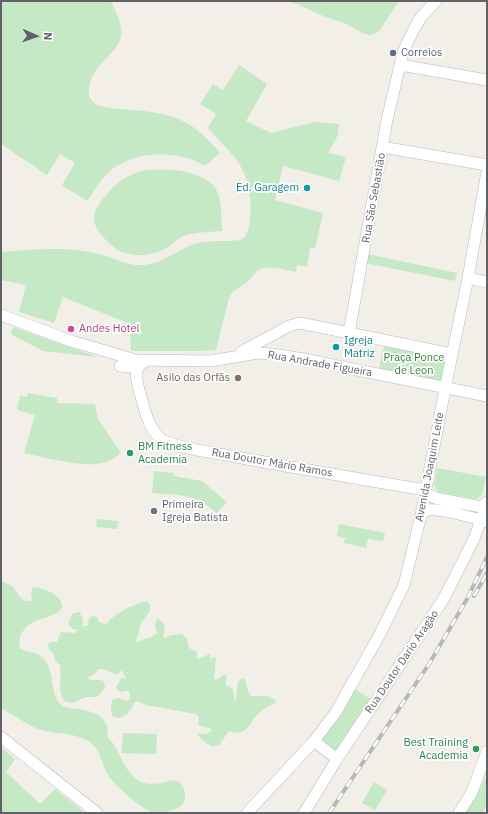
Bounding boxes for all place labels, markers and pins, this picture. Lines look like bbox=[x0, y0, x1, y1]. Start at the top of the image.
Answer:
place label: Correios bbox=[401, 46, 442, 60]
marker: Correios bbox=[388, 48, 398, 58]
place label: Ed. Garagem bbox=[236, 181, 299, 195]
marker: Ed. Garagem bbox=[302, 183, 312, 193]
place label: Andes Hotel bbox=[79, 322, 139, 336]
marker: Andes Hotel bbox=[66, 324, 76, 334]
place label: Igreja Matriz bbox=[344, 334, 375, 360]
marker: Igreja Matriz bbox=[331, 342, 341, 352]
place label: Asilo das Orfãs bbox=[156, 371, 230, 385]
marker: Asilo das Orfãs bbox=[233, 373, 243, 383]
place label: BM Fitness Academia bbox=[138, 440, 192, 466]
marker: BM Fitness Academia bbox=[125, 448, 135, 458]
place label: Primeira Igreja Batista bbox=[162, 498, 228, 524]
marker: Primeira Igreja Batista bbox=[149, 506, 159, 516]
place label: Best Training Academia bbox=[404, 736, 468, 762]
marker: Best Training Academia bbox=[471, 744, 481, 754]

